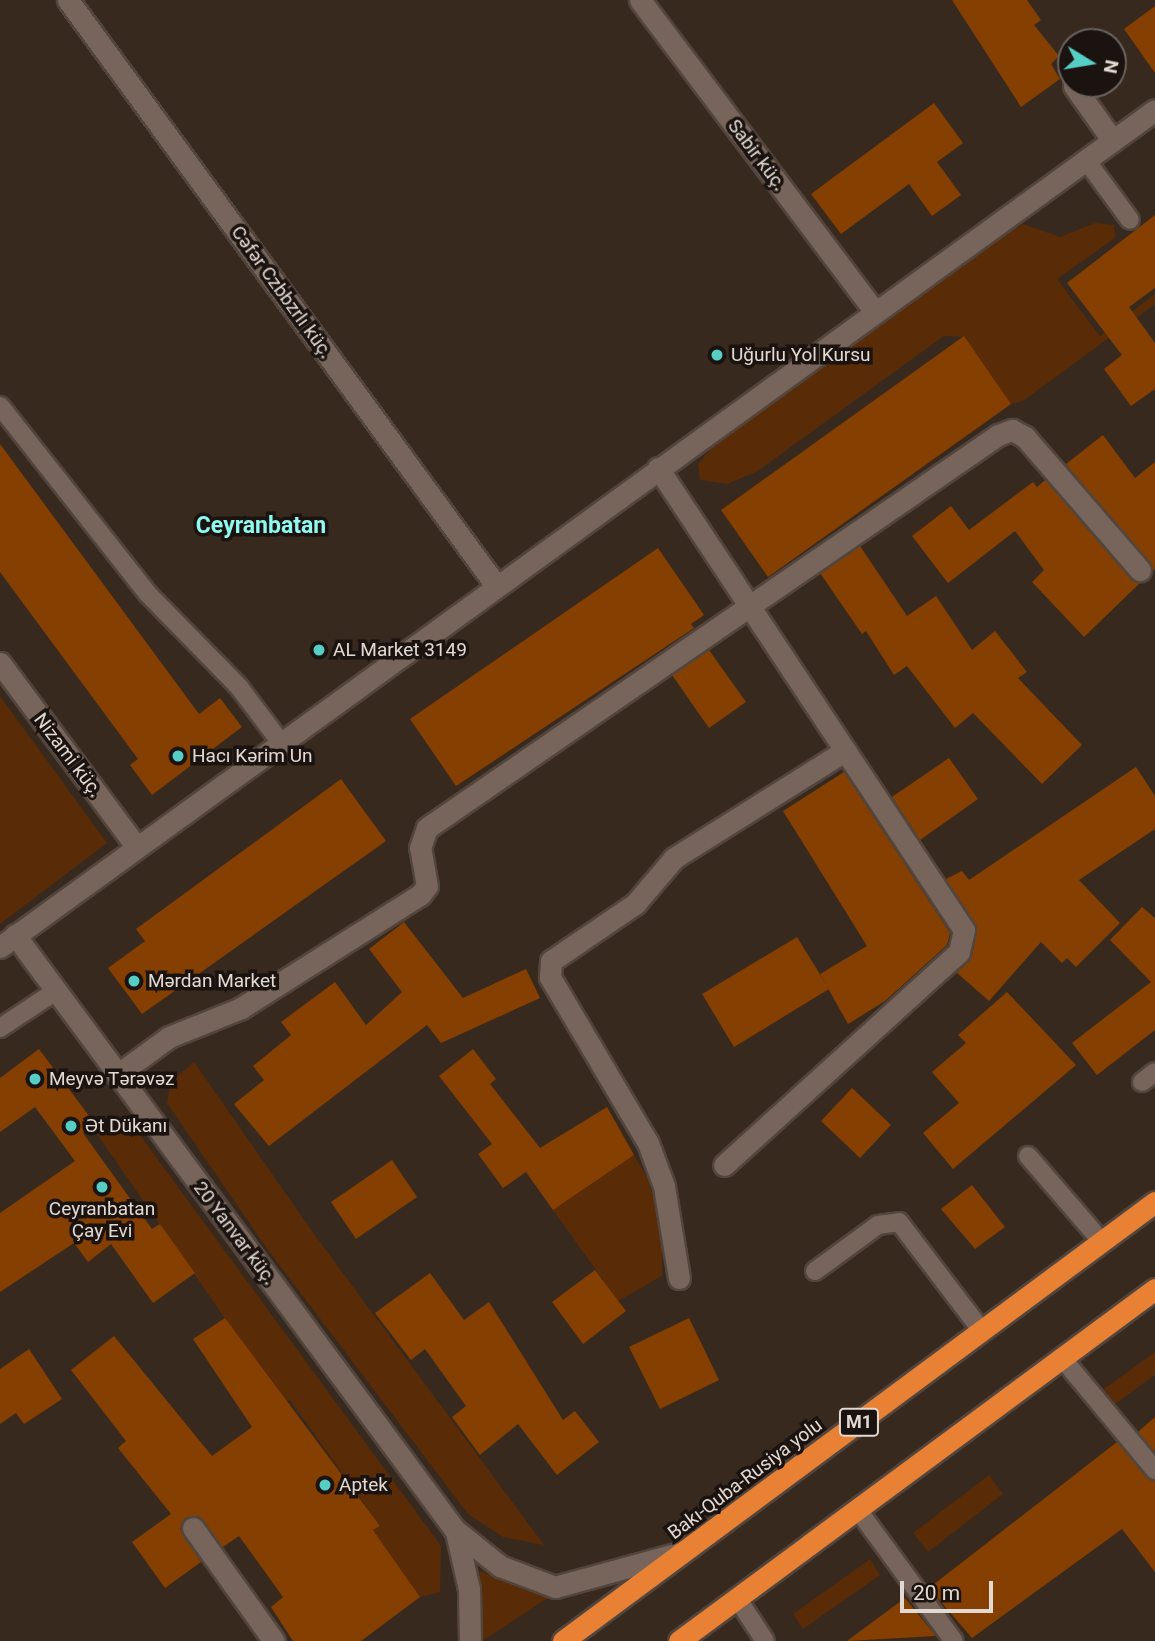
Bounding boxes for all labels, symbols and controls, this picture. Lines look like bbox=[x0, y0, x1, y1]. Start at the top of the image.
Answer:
north arrow bbox=[1057, 28, 1127, 98]
text: N bbox=[1099, 58, 1124, 75]
street label: Sabir küç. bbox=[723, 115, 791, 195]
street label: Cəfər Czbbzrlı küç. bbox=[226, 221, 338, 363]
place label: Uğurlu Yol Kursu bbox=[731, 344, 871, 366]
marker: Uğurlu Yol Kursu bbox=[709, 347, 725, 363]
district label: Ceyranbatan bbox=[196, 512, 326, 540]
place label: AL Market 3149 bbox=[333, 639, 467, 661]
marker: AL Market 3149 bbox=[311, 642, 327, 658]
street label: Nizami küç. bbox=[29, 709, 107, 801]
place label: Hacı Kərim Un bbox=[192, 745, 312, 767]
marker: Hacı Kərim Un bbox=[170, 748, 186, 764]
place label: Mərdan Market bbox=[148, 970, 276, 992]
marker: Mərdan Market bbox=[126, 973, 142, 989]
place label: Meyvə Tərəvəz bbox=[49, 1068, 175, 1090]
marker: Meyvə Tərəvəz bbox=[27, 1071, 43, 1087]
place label: Ət Dükanı bbox=[85, 1115, 167, 1137]
marker: Ət Dükanı bbox=[63, 1118, 79, 1134]
street label: 20 Yanvar küç. bbox=[189, 1177, 281, 1289]
marker: Ceyranbatan Çay Evi bbox=[94, 1179, 110, 1195]
place label: Ceyranbatan Çay Evi bbox=[49, 1198, 155, 1242]
road number: M1 bbox=[838, 1408, 880, 1436]
street label: Bakı-Quba-Rusiya yolu bbox=[664, 1414, 826, 1544]
place label: Aptek bbox=[339, 1474, 388, 1496]
marker: Aptek bbox=[317, 1477, 333, 1493]
scale bar bbox=[903, 1568, 996, 1612]
text: 20 m bbox=[913, 1581, 960, 1605]

